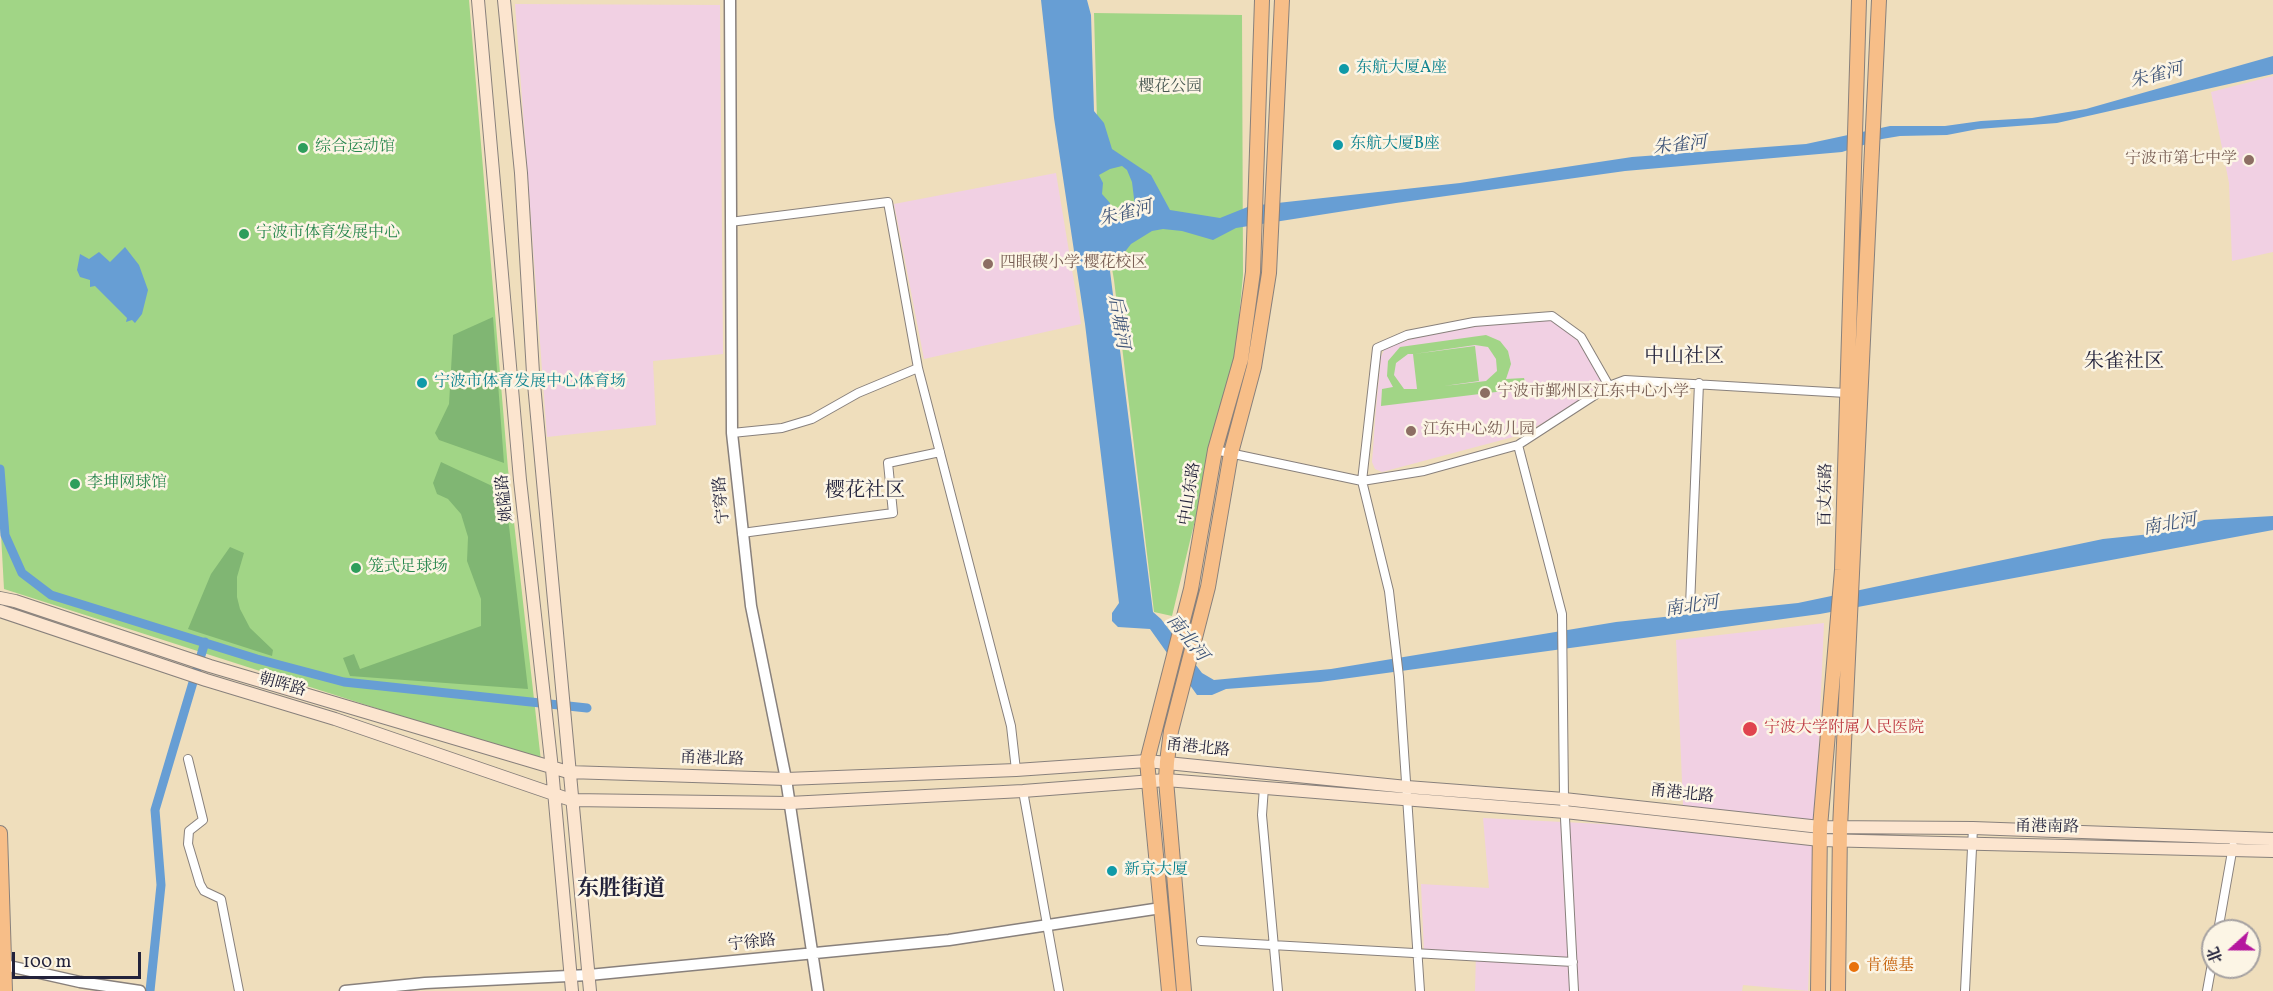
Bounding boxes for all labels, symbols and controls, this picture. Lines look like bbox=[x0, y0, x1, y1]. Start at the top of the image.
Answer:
place label: 东航大厦A座 bbox=[1356, 59, 1447, 79]
water label: 朱雀河 bbox=[2128, 60, 2186, 94]
marker: 东航大厦A座 bbox=[1337, 62, 1351, 76]
park label: 樱花公园 bbox=[1138, 78, 1202, 98]
water label: 朱雀河 bbox=[1652, 133, 1708, 161]
place label: 东航大厦B座 bbox=[1350, 135, 1440, 155]
place label: 综合运动馆 bbox=[315, 138, 395, 158]
marker: 东航大厦B座 bbox=[1331, 138, 1345, 152]
marker: 综合运动馆 bbox=[296, 141, 310, 155]
place label: 宁波市第七中学 bbox=[2125, 150, 2237, 170]
marker: 宁波市第七中学 bbox=[2242, 153, 2256, 167]
water label: 朱雀河 bbox=[1097, 198, 1155, 232]
place label: 宁波市体育发展中心 bbox=[256, 224, 400, 244]
marker: 宁波市体育发展中心 bbox=[237, 227, 251, 241]
place label: 四眼碶小学 樱花校区 bbox=[1000, 254, 1147, 274]
marker: 四眼碶小学 樱花校区 bbox=[981, 257, 995, 271]
water label: 后塘河 bbox=[1102, 294, 1132, 350]
district label: 中山社区 bbox=[1644, 346, 1724, 370]
district label: 朱雀社区 bbox=[2084, 351, 2164, 375]
place label: 宁波市体育发展中心体育场 bbox=[434, 373, 626, 393]
marker: 宁波市体育发展中心体育场 bbox=[415, 376, 429, 390]
place label: 宁波市鄞州区江东中心小学 bbox=[1497, 383, 1689, 403]
marker: 宁波市鄞州区江东中心小学 bbox=[1478, 386, 1492, 400]
place label: 江东中心幼儿园 bbox=[1423, 421, 1535, 441]
marker: 江东中心幼儿园 bbox=[1404, 424, 1418, 438]
street label: 中山东路 bbox=[1177, 461, 1205, 527]
street label: 百丈东路 bbox=[1817, 463, 1837, 527]
street label: 姚隘路 bbox=[494, 473, 518, 523]
place label: 李坤网球馆 bbox=[87, 474, 167, 494]
street label: 宁穿路 bbox=[711, 475, 735, 525]
marker: 李坤网球馆 bbox=[68, 477, 82, 491]
district label: 樱花社区 bbox=[825, 480, 905, 504]
water label: 南北河 bbox=[2142, 511, 2198, 541]
place label: 笼式足球场 bbox=[368, 558, 448, 578]
marker: 笼式足球场 bbox=[349, 561, 363, 575]
water label: 南北河 bbox=[1664, 594, 1720, 622]
water label: 南北河 bbox=[1161, 611, 1211, 667]
street label: 朝晖路 bbox=[256, 670, 308, 702]
place label: 宁波大学附属人民医院 bbox=[1764, 719, 1924, 739]
marker: 宁波大学附属人民医院 bbox=[1741, 720, 1759, 738]
street label: 甬港北路 bbox=[1165, 736, 1231, 762]
street label: 甬港北路 bbox=[680, 749, 744, 771]
street label: 甬港北路 bbox=[1649, 782, 1715, 808]
street label: 甬港南路 bbox=[2015, 818, 2079, 838]
place label: 新京大厦 bbox=[1124, 861, 1188, 881]
marker: 新京大厦 bbox=[1105, 864, 1119, 878]
district label: 东胜街道 bbox=[577, 878, 665, 904]
north arrow bbox=[2201, 919, 2261, 979]
street label: 宁徐路 bbox=[727, 932, 777, 956]
scale bar bbox=[15, 940, 144, 978]
text: 北 bbox=[2203, 943, 2229, 966]
text: 100 m bbox=[23, 950, 72, 975]
place label: 肯德基 bbox=[1866, 957, 1914, 977]
marker: 肯德基 bbox=[1847, 960, 1861, 974]

